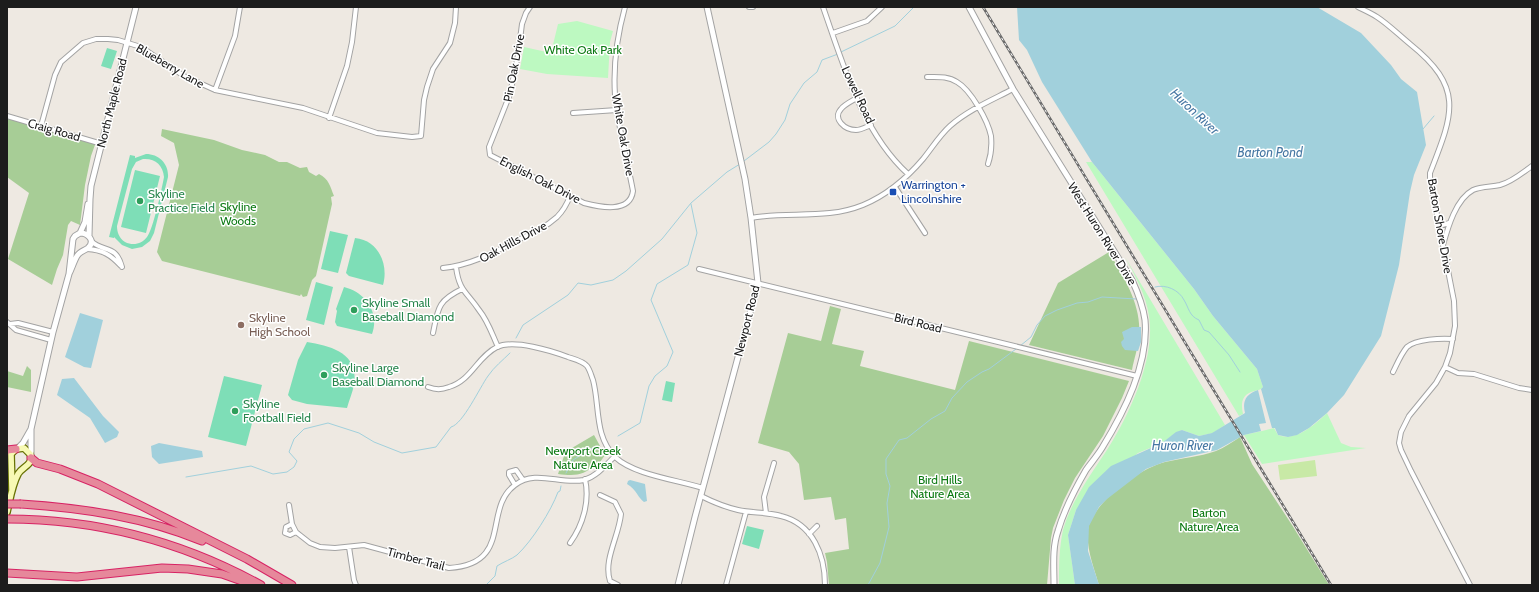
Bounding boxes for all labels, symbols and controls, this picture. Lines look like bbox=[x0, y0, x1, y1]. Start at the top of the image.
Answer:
street label: Pin Oak Drive bbox=[500, 33, 527, 103]
street label: Blueberry Lane bbox=[134, 40, 207, 91]
park label: White Oak Park bbox=[544, 42, 623, 57]
street label: North Maple Road bbox=[93, 57, 130, 149]
street label: Lowell Road bbox=[839, 64, 878, 126]
water label: Huron River bbox=[1167, 84, 1223, 138]
street label: White Oak Drive bbox=[609, 93, 638, 177]
street label: Craig Road bbox=[26, 115, 82, 144]
water label: Barton Pond bbox=[1237, 144, 1303, 160]
street label: English Oak Drive bbox=[497, 153, 583, 206]
place label: Warrington + Lincolnshire bbox=[901, 177, 966, 206]
street label: Barton Shore Drive bbox=[1425, 177, 1456, 275]
street label: West Huron River Drive bbox=[1065, 180, 1140, 288]
place label: Skyline Practice Field bbox=[148, 186, 215, 215]
marker: Warrington + Lincolnshire bbox=[888, 187, 898, 197]
marker: Skyline Practice Field bbox=[135, 196, 145, 206]
park label: Skyline Woods bbox=[220, 199, 256, 228]
street label: Oak Hills Drive bbox=[477, 218, 549, 266]
street label: Newport Road bbox=[730, 284, 763, 358]
place label: Skyline Small Baseball Diamond bbox=[362, 295, 454, 324]
marker: Skyline Small Baseball Diamond bbox=[349, 305, 359, 315]
street label: Bird Road bbox=[893, 309, 944, 336]
place label: Skyline High School bbox=[249, 310, 310, 339]
marker: Skyline High School bbox=[236, 320, 246, 330]
place label: Skyline Large Baseball Diamond bbox=[332, 360, 424, 389]
marker: Skyline Large Baseball Diamond bbox=[319, 370, 329, 380]
place label: Skyline Football Field bbox=[243, 396, 311, 425]
marker: Skyline Football Field bbox=[230, 406, 240, 416]
water label: Huron River bbox=[1152, 437, 1213, 453]
park label: Newport Creek Nature Area bbox=[545, 443, 621, 472]
park label: Bird Hills Nature Area bbox=[910, 472, 970, 501]
park label: Barton Nature Area bbox=[1179, 505, 1239, 534]
street label: Timber Trail bbox=[386, 544, 447, 573]

